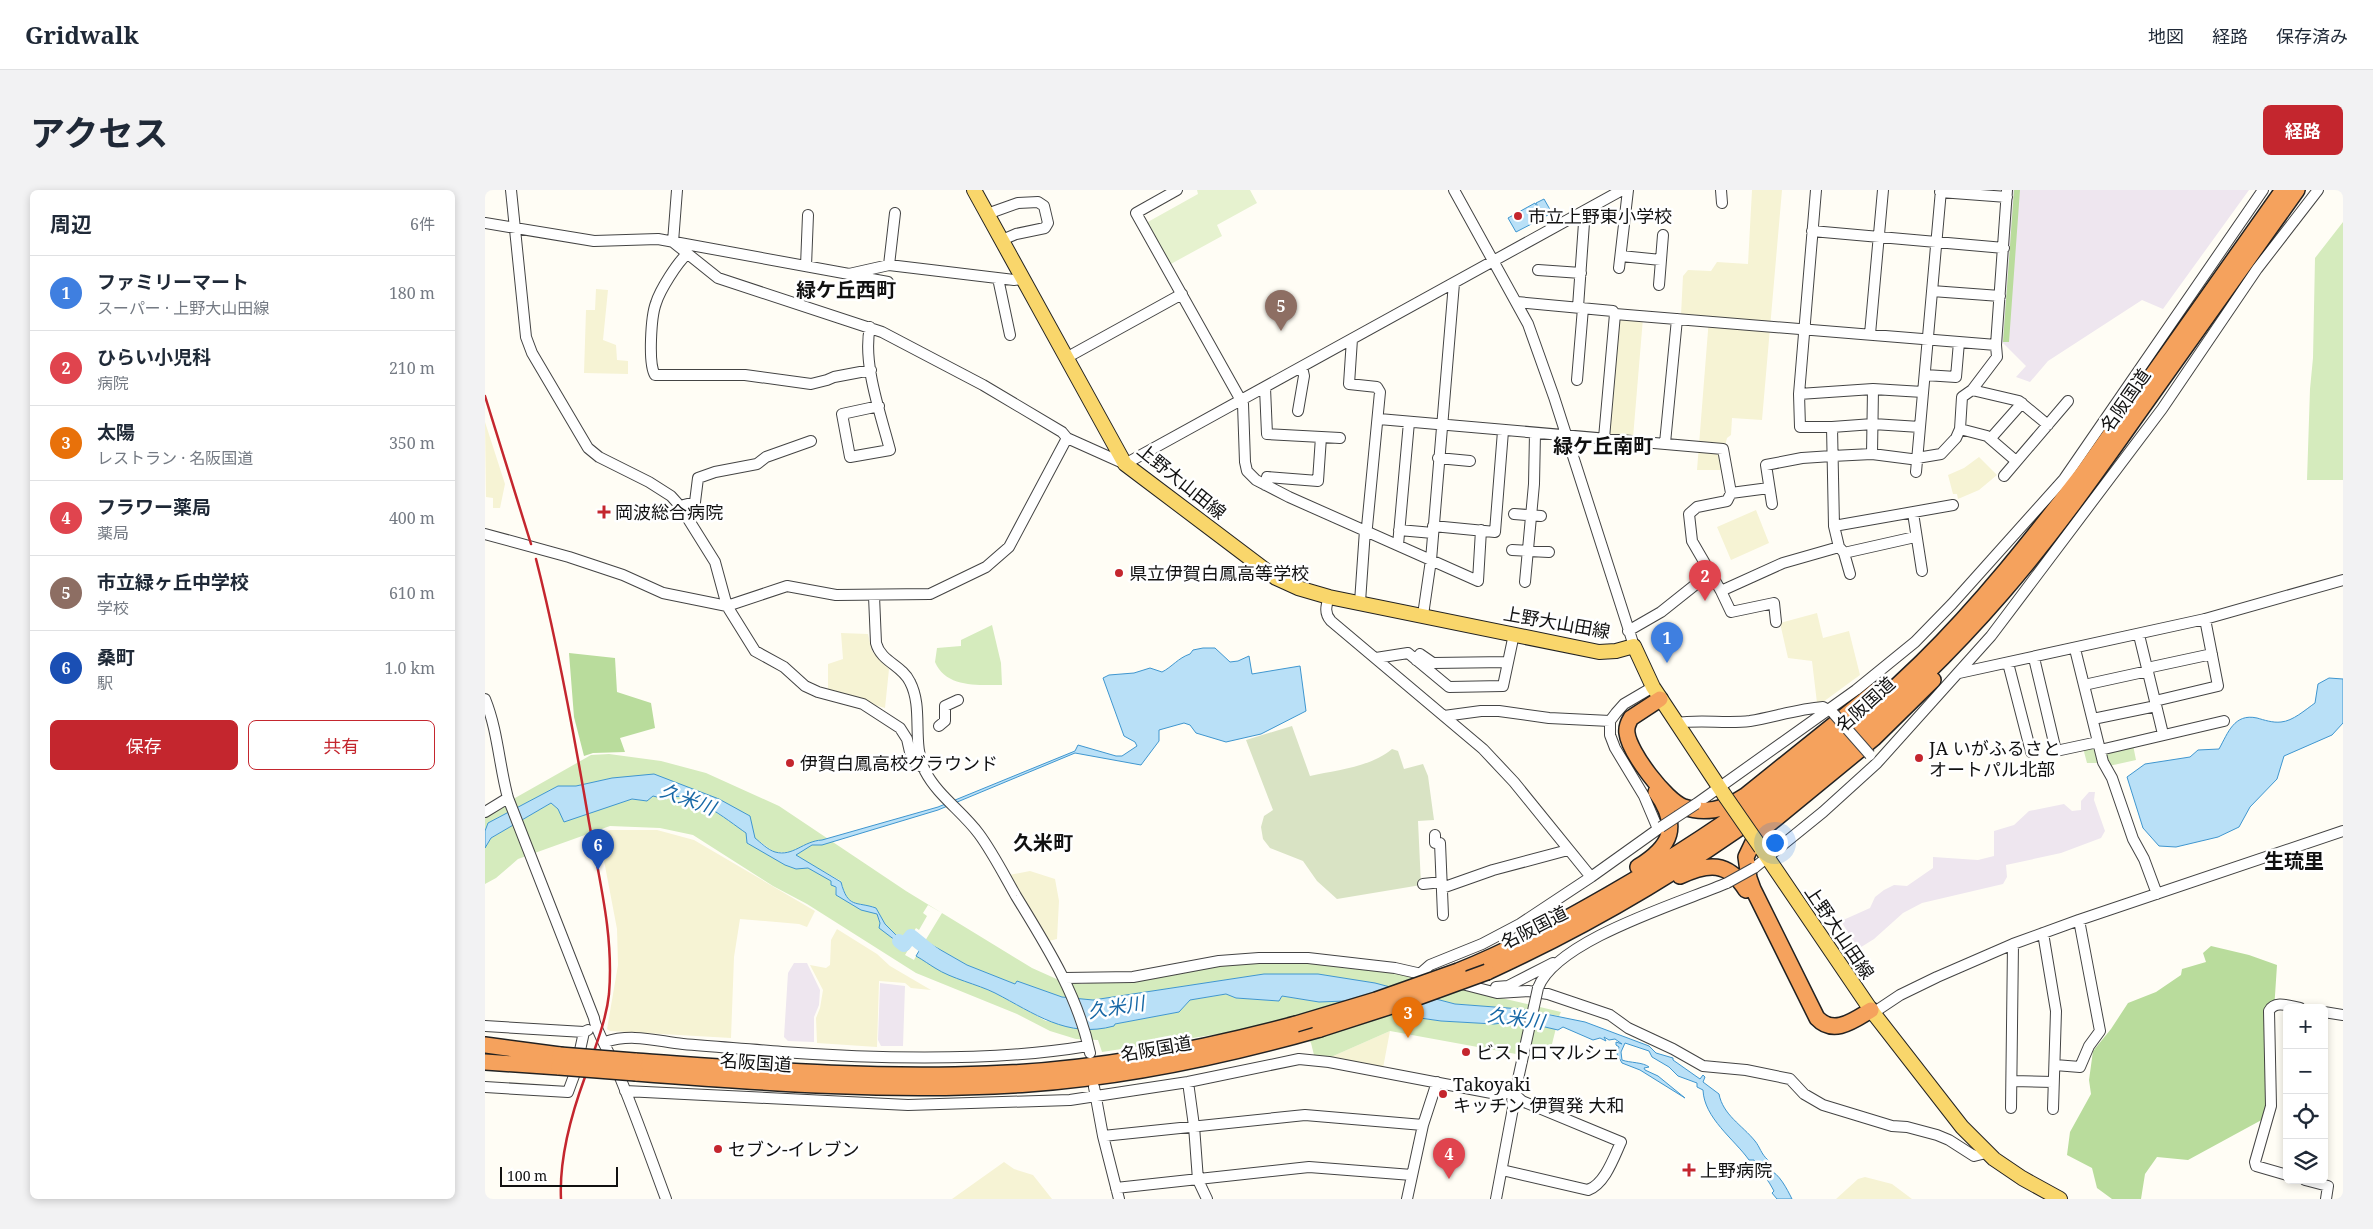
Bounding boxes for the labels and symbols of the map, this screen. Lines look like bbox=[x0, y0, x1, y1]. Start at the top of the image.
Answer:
place label: 市立上野東小学校 bbox=[1528, 204, 1672, 228]
marker: 市立上野東小学校 bbox=[1512, 210, 1524, 222]
district label: 緑ケ丘西町 bbox=[796, 276, 896, 303]
pin: 5 bbox=[1265, 290, 1297, 331]
street label: 名阪国道 bbox=[2095, 364, 2155, 436]
district label: 緑ケ丘南町 bbox=[1553, 432, 1653, 459]
street label: 上野大山田線 bbox=[1132, 438, 1232, 524]
place label: 岡波総合病院 bbox=[615, 500, 723, 524]
marker: 岡波総合病院 bbox=[597, 505, 611, 519]
pin: 2 bbox=[1689, 560, 1721, 601]
place label: 県立伊賀白鳳高等学校 bbox=[1129, 561, 1309, 585]
marker: 県立伊賀白鳳高等学校 bbox=[1113, 567, 1125, 579]
street label: 上野大山田線 bbox=[1502, 601, 1612, 643]
pin: 1 bbox=[1651, 622, 1683, 663]
street label: 名阪国道 bbox=[1830, 671, 1900, 737]
place label: JA いがふるさと オートパル北部 bbox=[1928, 736, 2061, 781]
place label: 伊賀白鳳高校グラウンド bbox=[800, 751, 998, 775]
marker: JA いがふるさと オートパル北部 bbox=[1913, 752, 1925, 764]
marker: 伊賀白鳳高校グラウンド bbox=[784, 757, 796, 769]
water label: 久米川 bbox=[657, 777, 721, 822]
pin: 6 bbox=[582, 829, 614, 870]
district label: 久米町 bbox=[1013, 829, 1073, 856]
your location bbox=[1762, 830, 1788, 856]
district label: 生琉里 bbox=[2264, 847, 2324, 874]
street label: 上野大山田線 bbox=[1800, 881, 1880, 983]
street label: 名阪国道 bbox=[1496, 900, 1572, 954]
water label: 久米川 bbox=[1086, 989, 1148, 1024]
pin: 3 bbox=[1392, 997, 1424, 1038]
water label: 久米川 bbox=[1486, 1001, 1548, 1035]
street label: 名阪国道 bbox=[1118, 1030, 1194, 1066]
place label: ビストロマルシェ bbox=[1476, 1040, 1620, 1064]
marker: ビストロマルシェ bbox=[1460, 1046, 1472, 1058]
street label: 名阪国道 bbox=[719, 1048, 793, 1076]
place label: Takoyaki キッチン 伊賀発 大和 bbox=[1453, 1072, 1624, 1117]
marker: Takoyaki キッチン 伊賀発 大和 bbox=[1437, 1088, 1449, 1100]
place label: セブン-イレブン bbox=[728, 1137, 860, 1161]
pin: 4 bbox=[1433, 1138, 1465, 1179]
marker: セブン-イレブン bbox=[712, 1143, 724, 1155]
place label: 上野病院 bbox=[1700, 1158, 1772, 1182]
marker: 上野病院 bbox=[1682, 1163, 1696, 1177]
scale bar bbox=[500, 1164, 617, 1187]

